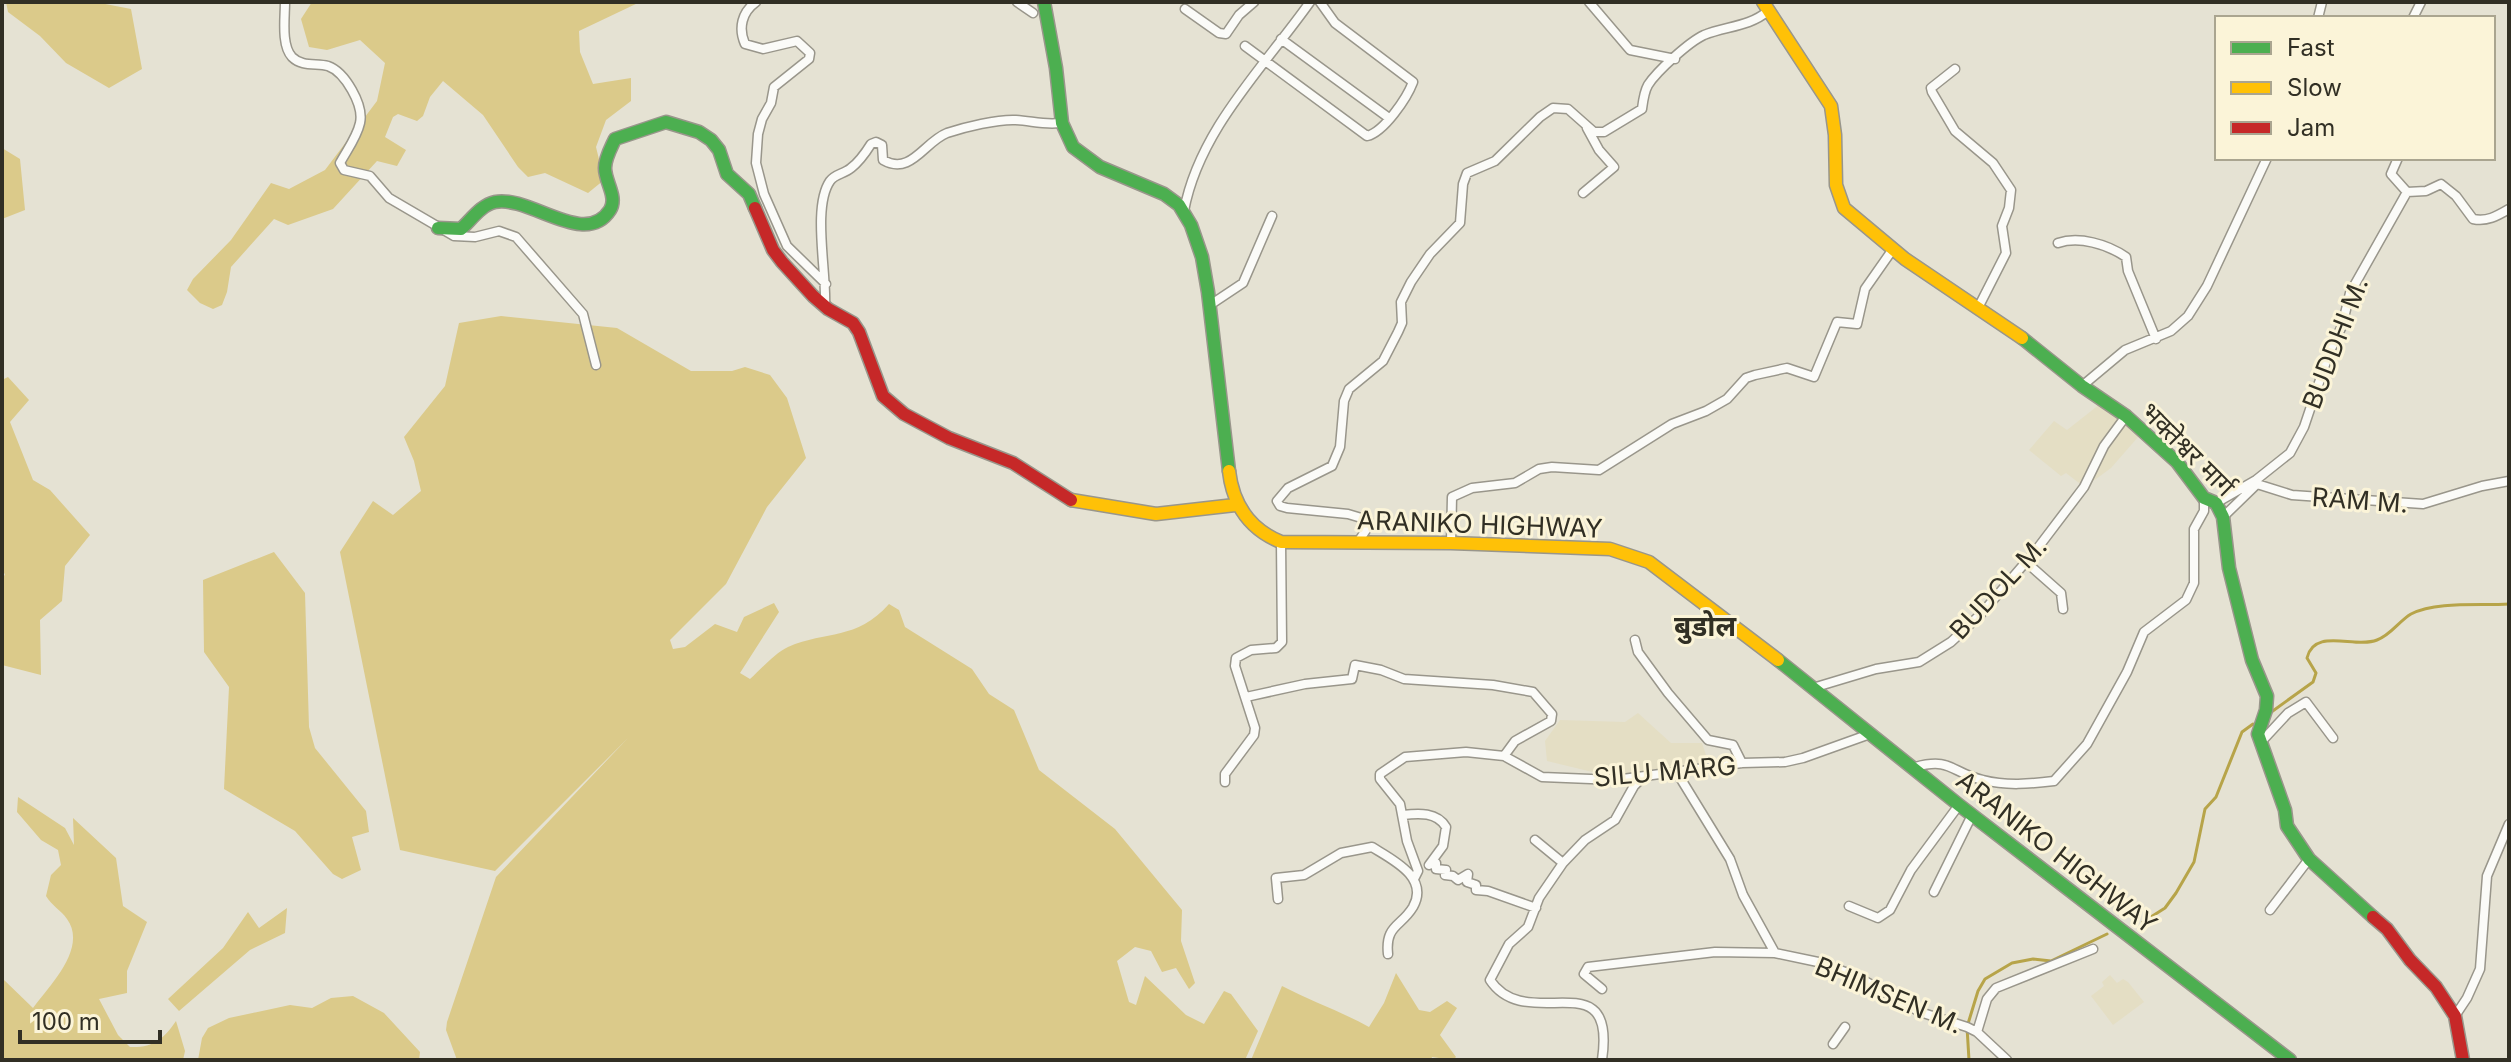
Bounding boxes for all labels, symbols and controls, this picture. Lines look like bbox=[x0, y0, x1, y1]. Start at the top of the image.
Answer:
legend bbox=[2215, 16, 2495, 160]
text: Fast bbox=[2287, 33, 2335, 62]
text: Slow bbox=[2287, 73, 2342, 102]
text: Jam bbox=[2287, 113, 2335, 142]
street label: BUDDHI M. bbox=[2296, 273, 2374, 413]
street label: भक्तेश्वर मार्ग bbox=[2135, 396, 2242, 503]
street label: RAM M. bbox=[2311, 481, 2409, 519]
street label: ARANIKO HIGHWAY bbox=[1357, 504, 1603, 544]
street label: BUDOL M. bbox=[1943, 531, 2053, 645]
district label: बुडोल bbox=[1674, 609, 1737, 644]
street label: SILU MARG bbox=[1593, 749, 1737, 793]
street label: ARANIKO HIGHWAY bbox=[1951, 764, 2163, 940]
street label: BHIMSEN M. bbox=[1811, 950, 1967, 1040]
scale bar bbox=[20, 994, 160, 1044]
text: 100 m bbox=[32, 1007, 100, 1036]

